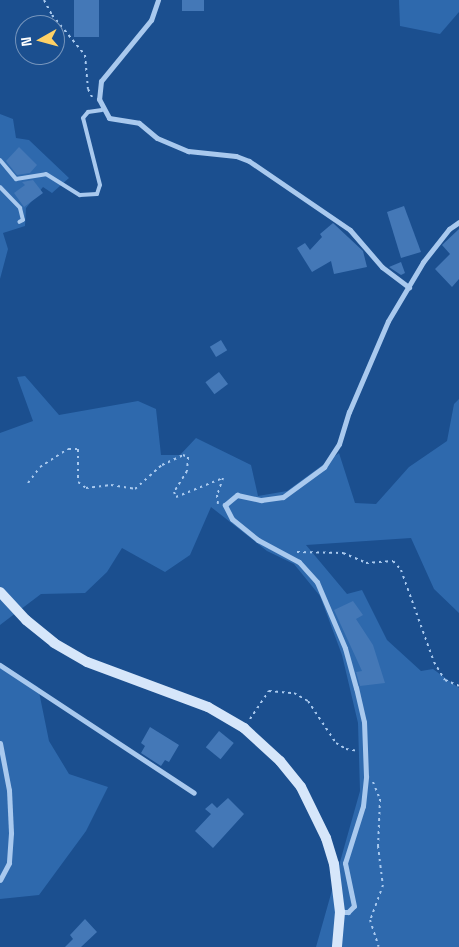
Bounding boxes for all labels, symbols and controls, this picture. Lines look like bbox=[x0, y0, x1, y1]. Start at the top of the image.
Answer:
north arrow bbox=[15, 15, 65, 65]
text: N bbox=[17, 36, 36, 47]

